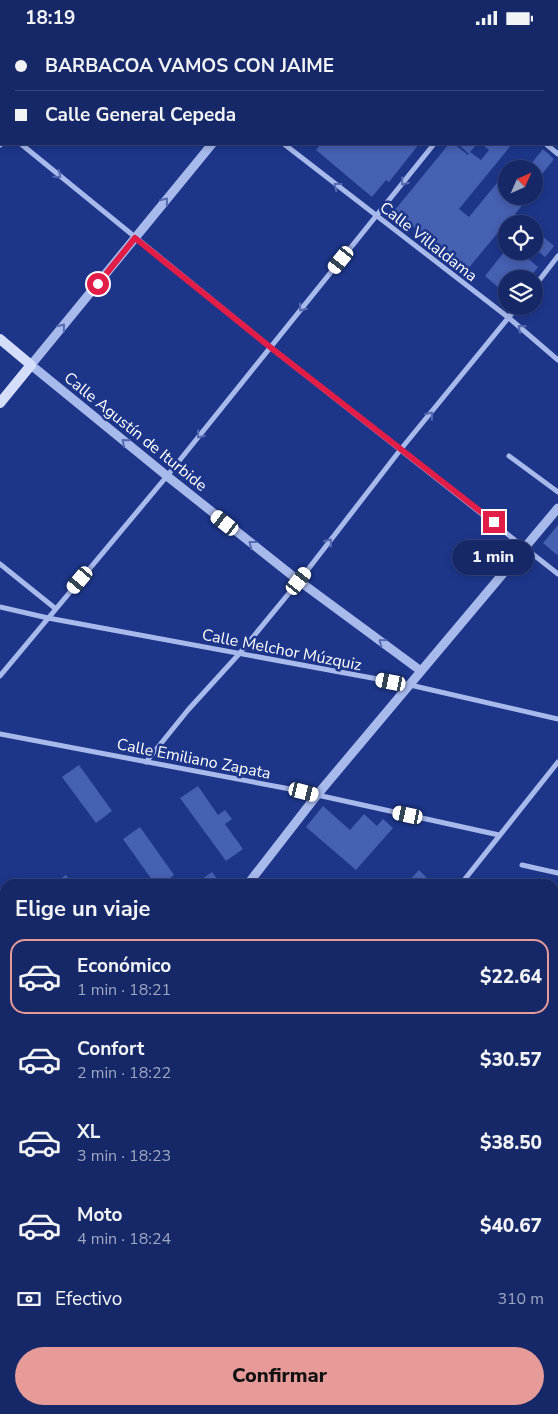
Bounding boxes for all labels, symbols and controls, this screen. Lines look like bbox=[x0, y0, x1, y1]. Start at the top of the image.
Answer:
text: 18:19 bbox=[25, 5, 75, 31]
text: BARBACOA VAMOS CON JAIME bbox=[45, 53, 334, 79]
text: Calle General Cepeda bbox=[45, 102, 236, 128]
north arrow bbox=[498, 160, 542, 205]
map controls bbox=[498, 160, 543, 315]
one-way arrow bbox=[53, 169, 62, 178]
one-way arrow bbox=[401, 176, 409, 185]
one-way arrow bbox=[334, 183, 343, 191]
street label: Calle Villaldama bbox=[375, 197, 482, 287]
one-way arrow bbox=[159, 198, 167, 207]
button: locate bbox=[498, 215, 543, 260]
car bbox=[325, 244, 356, 276]
button: layers bbox=[498, 270, 543, 315]
route start bbox=[87, 273, 109, 295]
one-way arrow bbox=[299, 302, 307, 311]
one-way arrow bbox=[57, 324, 65, 333]
one-way arrow bbox=[518, 326, 527, 334]
street label: Calle Agustín de Iturbide bbox=[59, 367, 212, 496]
one-way arrow bbox=[424, 412, 432, 421]
one-way arrow bbox=[197, 429, 205, 438]
one-way arrow bbox=[122, 439, 131, 448]
car bbox=[208, 508, 241, 538]
route end bbox=[483, 511, 505, 533]
one-way arrow bbox=[323, 538, 332, 548]
callout: 1 min bbox=[453, 539, 535, 575]
one-way arrow bbox=[249, 541, 258, 549]
text: 1 min bbox=[472, 546, 514, 568]
car bbox=[64, 564, 95, 596]
car bbox=[283, 565, 314, 597]
street label: Calle Melchor Múzquiz bbox=[200, 624, 364, 676]
one-way arrow bbox=[378, 639, 388, 648]
car bbox=[374, 672, 407, 692]
street label: Calle Emiliano Zapata bbox=[115, 733, 273, 785]
car bbox=[287, 781, 320, 803]
car bbox=[391, 805, 424, 825]
text: Elige un viaje bbox=[15, 894, 150, 924]
text: Económico bbox=[77, 953, 171, 979]
icon: car bbox=[17, 954, 62, 999]
text: $22.64 bbox=[480, 964, 542, 990]
text: 1 min · 18:21 bbox=[77, 979, 171, 1001]
text: Confort bbox=[77, 1036, 144, 1062]
icon: car bbox=[17, 1037, 62, 1082]
text: $30.57 bbox=[480, 1047, 542, 1073]
text: 2 min · 18:22 bbox=[77, 1062, 171, 1084]
text: XL bbox=[77, 1119, 100, 1145]
icon: car bbox=[17, 1120, 62, 1165]
text: $38.50 bbox=[480, 1130, 542, 1156]
text: 3 min · 18:23 bbox=[77, 1145, 171, 1167]
text: Moto bbox=[77, 1202, 123, 1228]
icon: car bbox=[17, 1203, 62, 1248]
text: $40.67 bbox=[480, 1213, 542, 1239]
text: 4 min · 18:24 bbox=[77, 1228, 171, 1250]
icon: cash bbox=[15, 1285, 43, 1313]
text: Efectivo bbox=[55, 1286, 122, 1312]
text: 310 m bbox=[497, 1288, 544, 1310]
button: Confirmar bbox=[15, 1347, 544, 1405]

